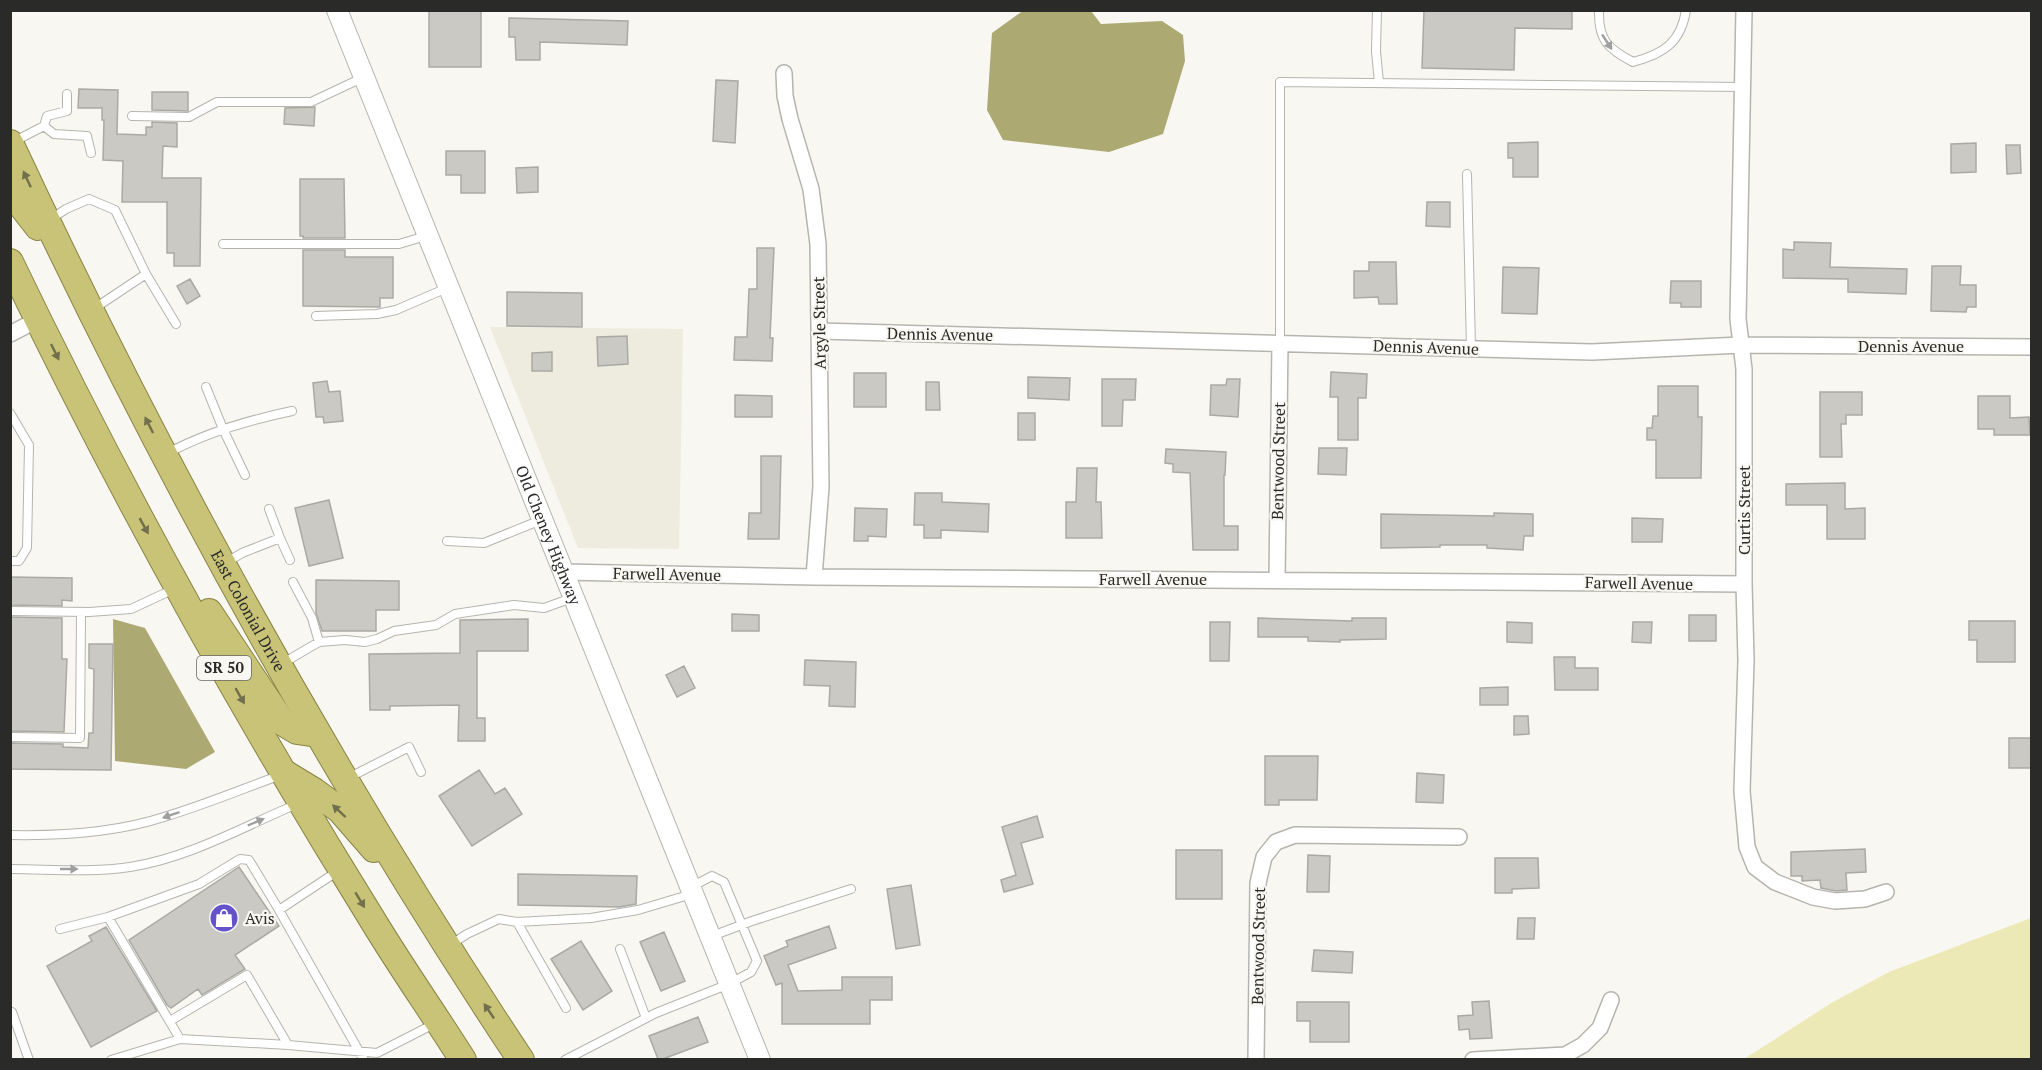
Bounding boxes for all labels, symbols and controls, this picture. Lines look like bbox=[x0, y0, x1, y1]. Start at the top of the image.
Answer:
one-way arrow bbox=[1602, 34, 1613, 50]
one-way arrow bbox=[23, 171, 32, 188]
street label: Argyle Street bbox=[807, 276, 831, 370]
street label: Dennis Avenue bbox=[887, 322, 993, 346]
street label: Dennis Avenue bbox=[1373, 334, 1479, 360]
street label: Dennis Avenue bbox=[1858, 335, 1964, 357]
one-way arrow bbox=[50, 344, 60, 361]
street label: Bentwood Street bbox=[1266, 402, 1290, 520]
one-way arrow bbox=[144, 416, 153, 433]
street label: Old Cheney Highway bbox=[511, 462, 587, 609]
street label: Curtis Street bbox=[1733, 465, 1755, 555]
one-way arrow bbox=[139, 517, 149, 534]
street label: East Colonial Drive bbox=[206, 546, 291, 675]
street label: Farwell Avenue bbox=[613, 562, 721, 586]
street label: Farwell Avenue bbox=[1099, 568, 1207, 590]
street label: Farwell Avenue bbox=[1585, 571, 1693, 595]
road number: SR 50 bbox=[197, 656, 251, 680]
one-way arrow bbox=[234, 688, 245, 704]
one-way arrow bbox=[332, 805, 347, 818]
one-way arrow bbox=[162, 810, 180, 820]
one-way arrow bbox=[247, 817, 264, 826]
one-way arrow bbox=[59, 864, 78, 874]
street label: Bentwood Street bbox=[1246, 887, 1270, 1005]
one-way arrow bbox=[355, 892, 366, 908]
shop icon: Avis bbox=[208, 902, 240, 934]
place label: Avis bbox=[245, 907, 275, 929]
one-way arrow bbox=[484, 1003, 495, 1019]

